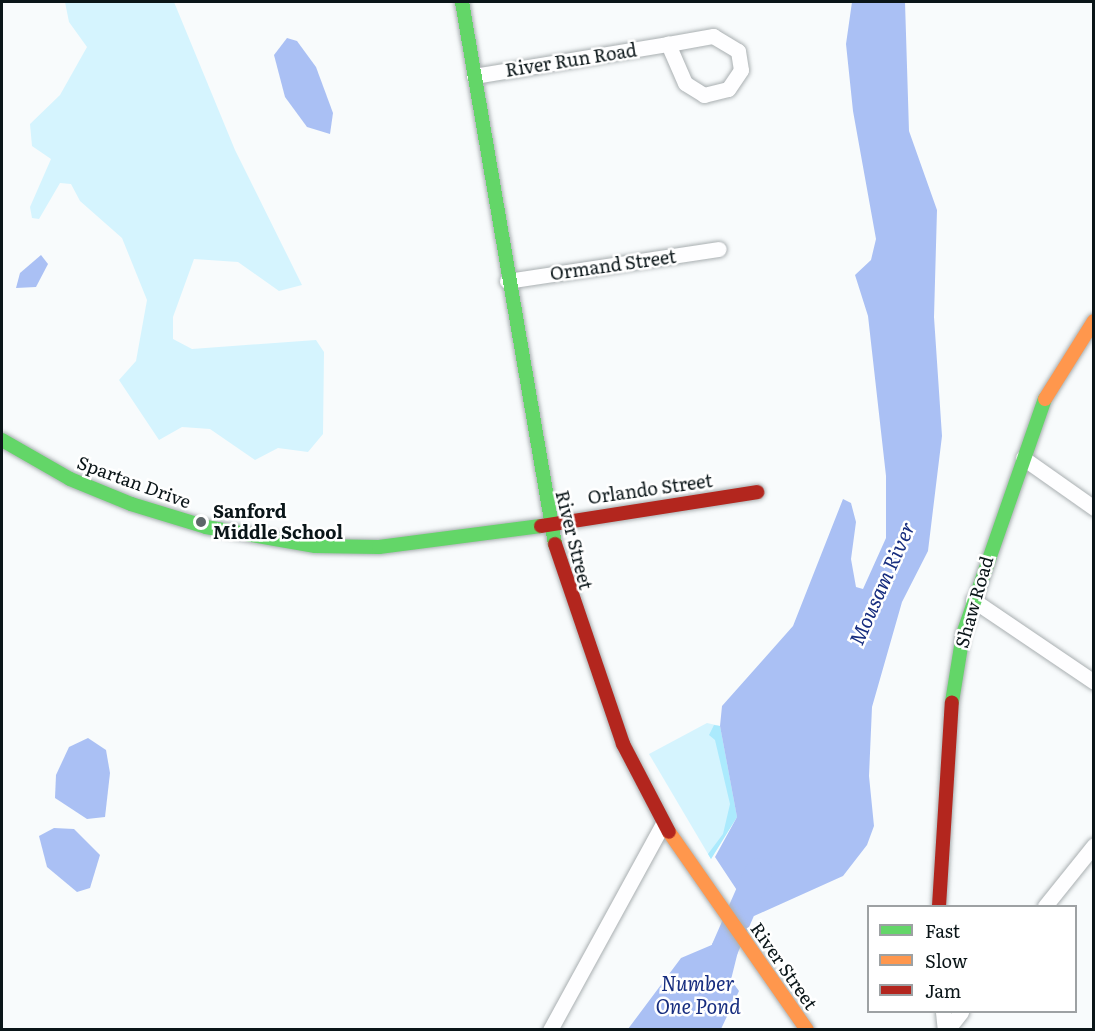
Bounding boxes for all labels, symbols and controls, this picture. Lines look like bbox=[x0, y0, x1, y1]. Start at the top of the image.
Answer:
street label: River Run Road bbox=[504, 39, 638, 81]
street label: Ormand Street bbox=[549, 245, 677, 285]
street label: Spartan Drive bbox=[74, 451, 194, 513]
street label: Orlando Street bbox=[586, 470, 714, 508]
street label: River Street bbox=[551, 488, 597, 592]
place label: Sanford Middle School bbox=[213, 501, 343, 544]
marker: Sanford Middle School bbox=[194, 515, 208, 529]
water label: Mousam River bbox=[843, 518, 919, 648]
street label: Shaw Road bbox=[951, 554, 997, 650]
legend bbox=[867, 905, 1077, 1013]
text: Fast bbox=[925, 917, 960, 944]
street label: River Street bbox=[746, 918, 822, 1014]
text: Slow bbox=[925, 947, 967, 974]
water label: Number One Pond bbox=[655, 971, 741, 1018]
text: Jam bbox=[925, 977, 961, 1004]

